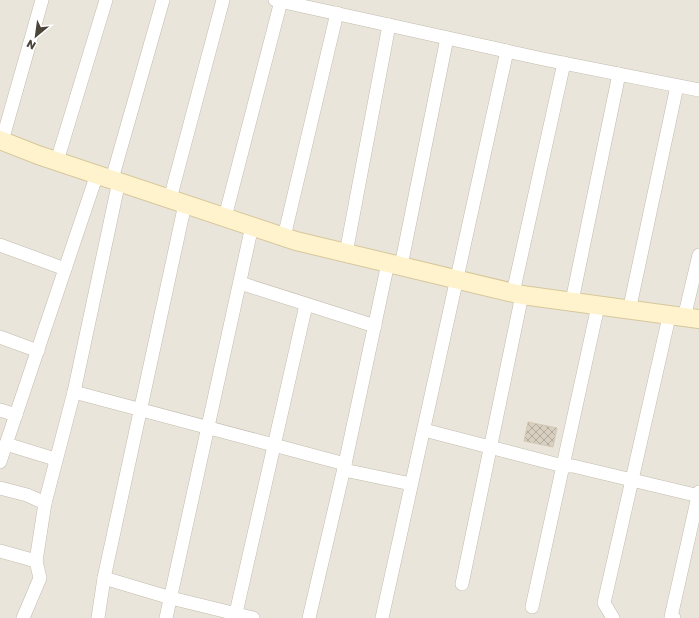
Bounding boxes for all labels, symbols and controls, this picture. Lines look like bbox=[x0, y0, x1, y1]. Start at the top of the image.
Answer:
north arrow bbox=[16, 16, 56, 56]
text: N bbox=[24, 37, 38, 53]

